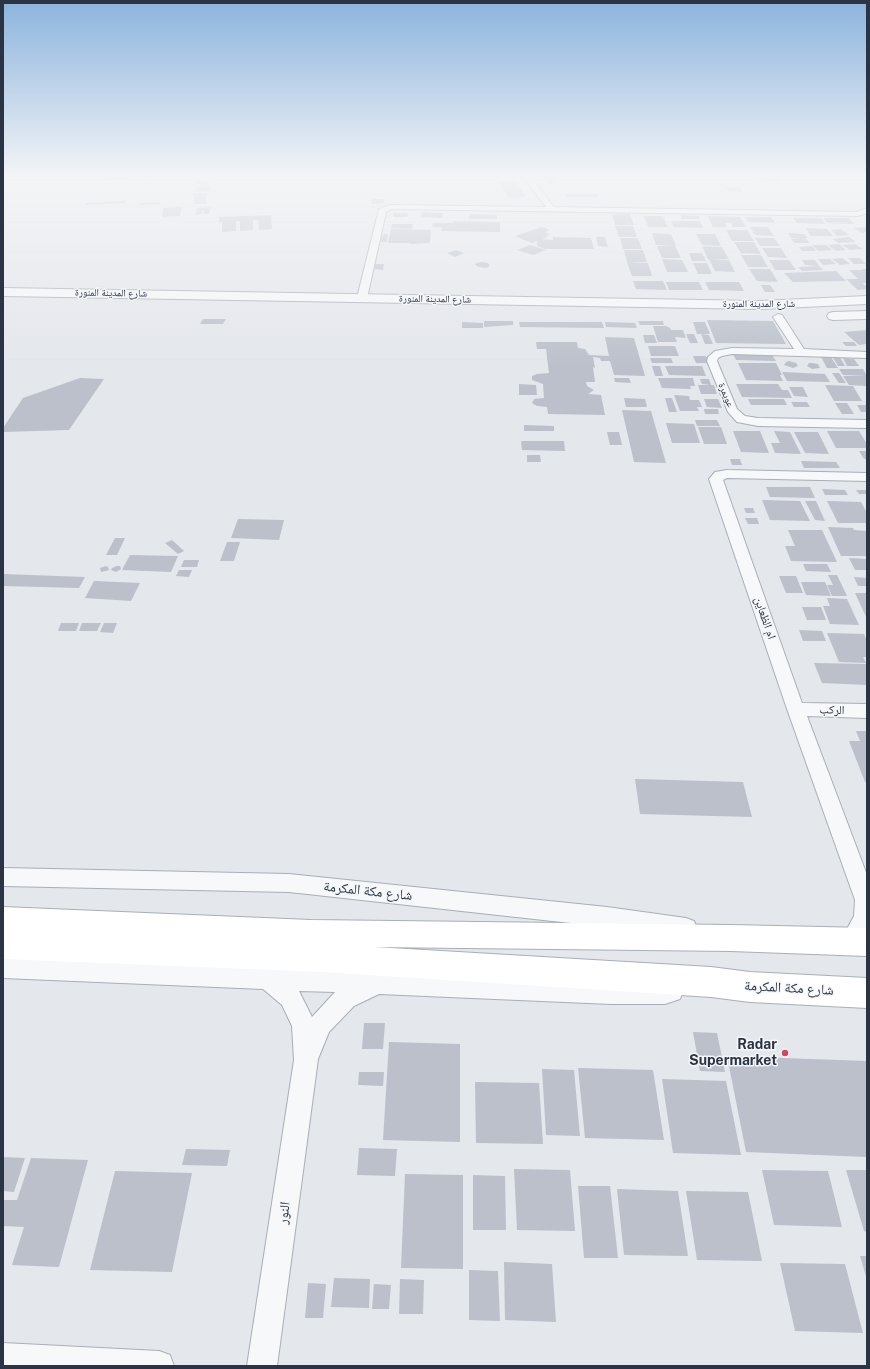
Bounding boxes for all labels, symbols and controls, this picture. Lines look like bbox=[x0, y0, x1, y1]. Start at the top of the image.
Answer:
street label: شارع المدينة المنورة bbox=[75, 286, 147, 300]
street label: شارع المدينة المنورة bbox=[399, 292, 471, 306]
street label: شارع المدينة المنورة bbox=[723, 298, 795, 310]
street label: عويمرة bbox=[716, 381, 736, 409]
street label: ام الظعاين bbox=[751, 595, 779, 641]
street label: الركب bbox=[819, 702, 845, 718]
street label: شارع مكة المكرمة bbox=[323, 878, 413, 904]
street label: شارع مكة المكرمة bbox=[744, 977, 834, 999]
place label: Radar Supermarket bbox=[689, 1037, 777, 1070]
marker: Radar Supermarket bbox=[780, 1048, 790, 1058]
street label: النور bbox=[274, 1201, 294, 1225]

